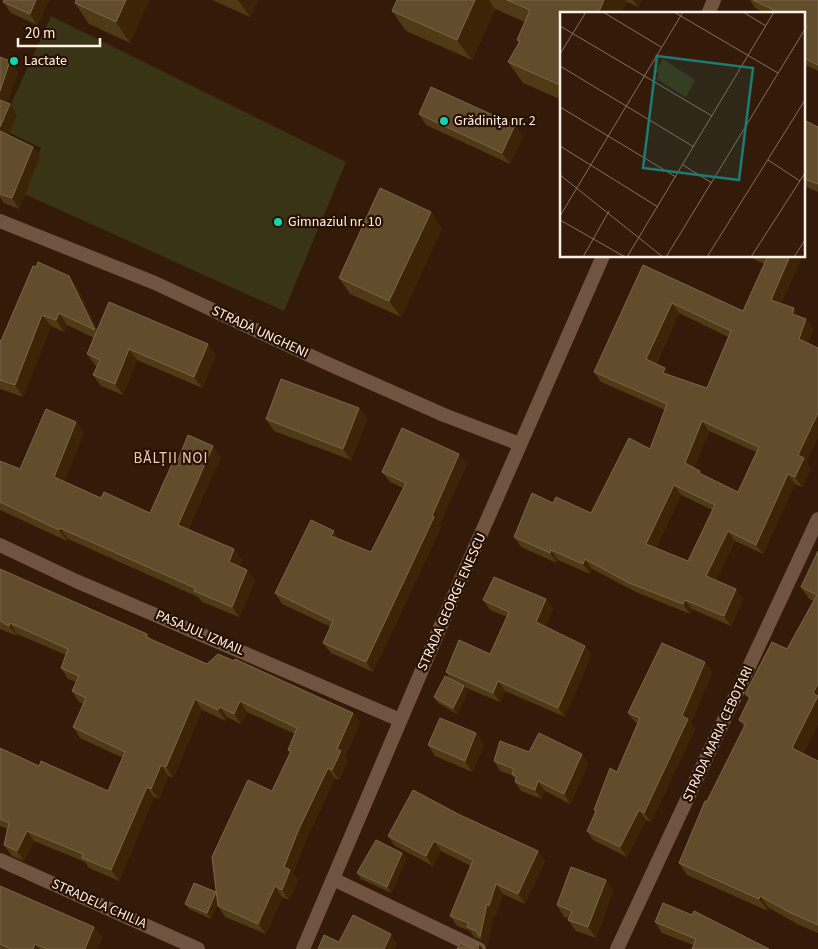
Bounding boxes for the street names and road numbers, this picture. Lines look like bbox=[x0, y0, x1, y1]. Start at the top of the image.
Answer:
street label: STRADA UNGHENI bbox=[208, 301, 312, 363]
street label: STRADA GEORGE ENESCU bbox=[412, 530, 492, 674]
street label: PASAJUL IZMAIL bbox=[152, 605, 248, 661]
street label: STRADA MARIA CEBOTARI bbox=[678, 663, 758, 805]
street label: STRADELA CHILIA bbox=[48, 874, 150, 934]

